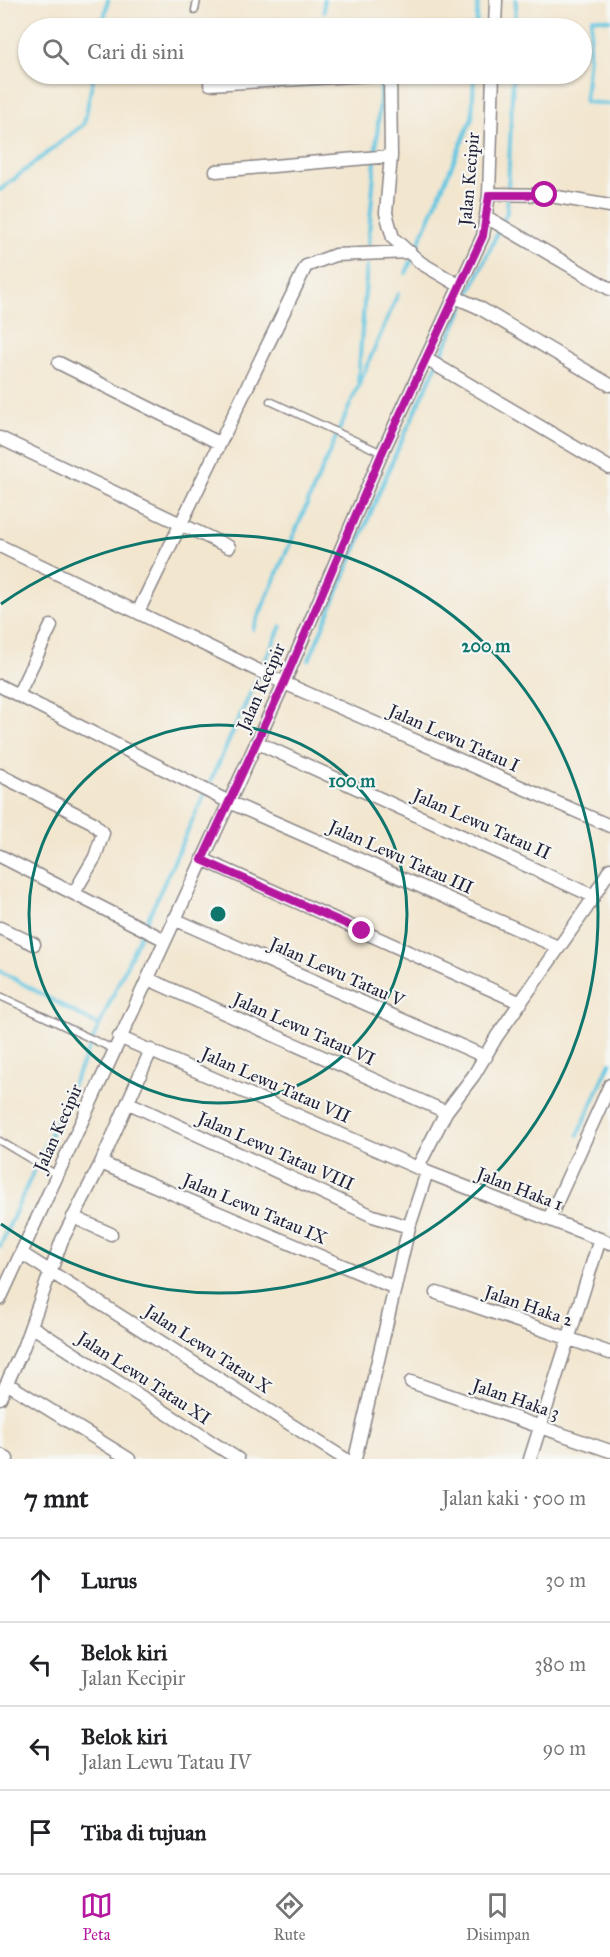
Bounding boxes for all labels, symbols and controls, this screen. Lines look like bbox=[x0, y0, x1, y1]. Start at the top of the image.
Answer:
search box bbox=[18, 18, 592, 84]
icon: search bbox=[39, 35, 72, 68]
text: Cari di sini bbox=[87, 38, 184, 65]
street label: Jalan Kecipir bbox=[454, 131, 485, 229]
route start bbox=[531, 181, 557, 207]
text: 200 m bbox=[462, 635, 511, 657]
street label: Jalan Kecipir bbox=[231, 639, 291, 737]
street label: Jalan Lewu Tatau I bbox=[383, 699, 523, 778]
text: 100 m bbox=[329, 770, 376, 792]
street label: Jalan Lewu Tatau II bbox=[408, 783, 554, 865]
street label: Jalan Lewu Tatau III bbox=[323, 814, 477, 900]
centre of rings bbox=[208, 904, 228, 924]
route end bbox=[348, 917, 374, 943]
street label: Jalan Lewu Tatau V bbox=[264, 932, 409, 1013]
street label: Jalan Lewu Tatau VI bbox=[227, 987, 379, 1071]
street label: Jalan Lewu Tatau VII bbox=[196, 1041, 354, 1129]
street label: Jalan Kecipir bbox=[28, 1080, 88, 1178]
street label: Jalan Lewu Tatau VIII bbox=[192, 1106, 358, 1196]
street label: Jalan Haka 1 bbox=[472, 1162, 566, 1216]
street label: Jalan Lewu Tatau IX bbox=[177, 1168, 330, 1250]
street label: Jalan Haka 2 bbox=[480, 1280, 576, 1332]
street label: Jalan Lewu Tatau X bbox=[138, 1299, 276, 1399]
street label: Jalan Lewu Tatau XI bbox=[71, 1326, 215, 1430]
street label: Jalan Haka 3 bbox=[467, 1373, 562, 1425]
text: 7 mnt bbox=[24, 1482, 88, 1514]
text: Jalan kaki · 500 m bbox=[442, 1486, 586, 1510]
icon: ahead bbox=[24, 1564, 57, 1597]
text: Lurus bbox=[81, 1567, 137, 1594]
text: 30 m bbox=[545, 1568, 586, 1592]
text: Belok kiri bbox=[81, 1639, 167, 1666]
icon: left bbox=[24, 1648, 57, 1681]
text: 380 m bbox=[535, 1652, 586, 1676]
text: Jalan Kecipir bbox=[81, 1666, 185, 1690]
text: Belok kiri bbox=[81, 1723, 167, 1750]
icon: left bbox=[24, 1732, 57, 1765]
text: 90 m bbox=[543, 1736, 586, 1760]
text: Jalan Lewu Tatau IV bbox=[81, 1750, 251, 1774]
icon: arrive bbox=[24, 1816, 57, 1849]
text: Tiba di tujuan bbox=[81, 1819, 206, 1846]
tab: Peta bbox=[80, 1889, 113, 1944]
tab: Rute bbox=[273, 1889, 306, 1944]
tab: Disimpan bbox=[466, 1889, 530, 1944]

